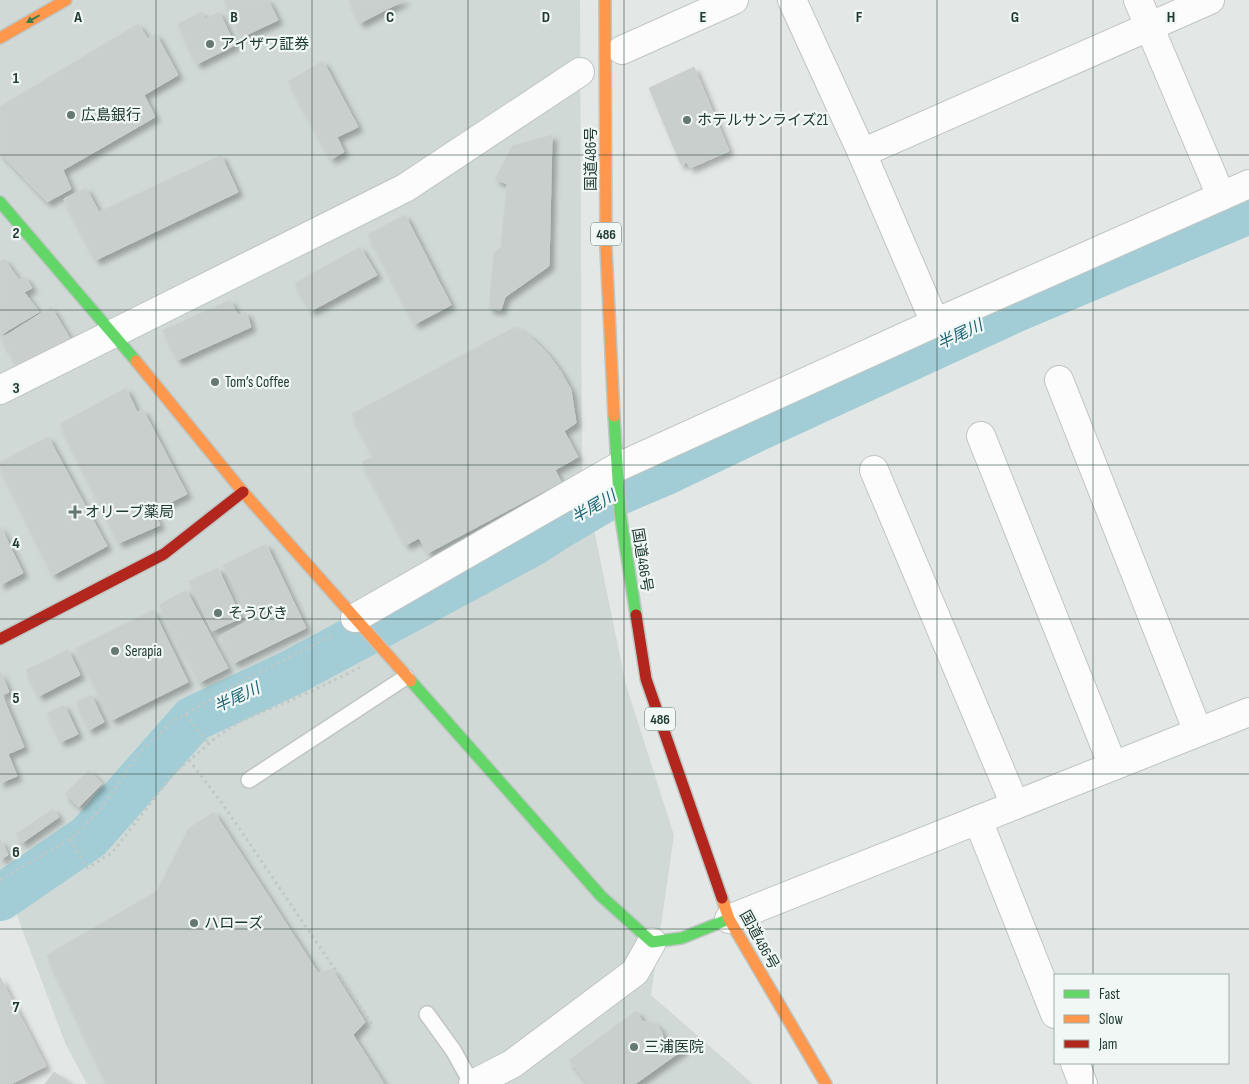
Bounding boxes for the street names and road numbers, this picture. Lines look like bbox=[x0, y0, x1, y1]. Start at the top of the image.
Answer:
street label: 国道486号 bbox=[582, 127, 601, 191]
road number: 486 bbox=[591, 222, 621, 245]
street label: 国道486号 bbox=[628, 527, 656, 593]
road number: 486 bbox=[645, 708, 675, 731]
street label: 国道486号 bbox=[735, 907, 783, 973]

